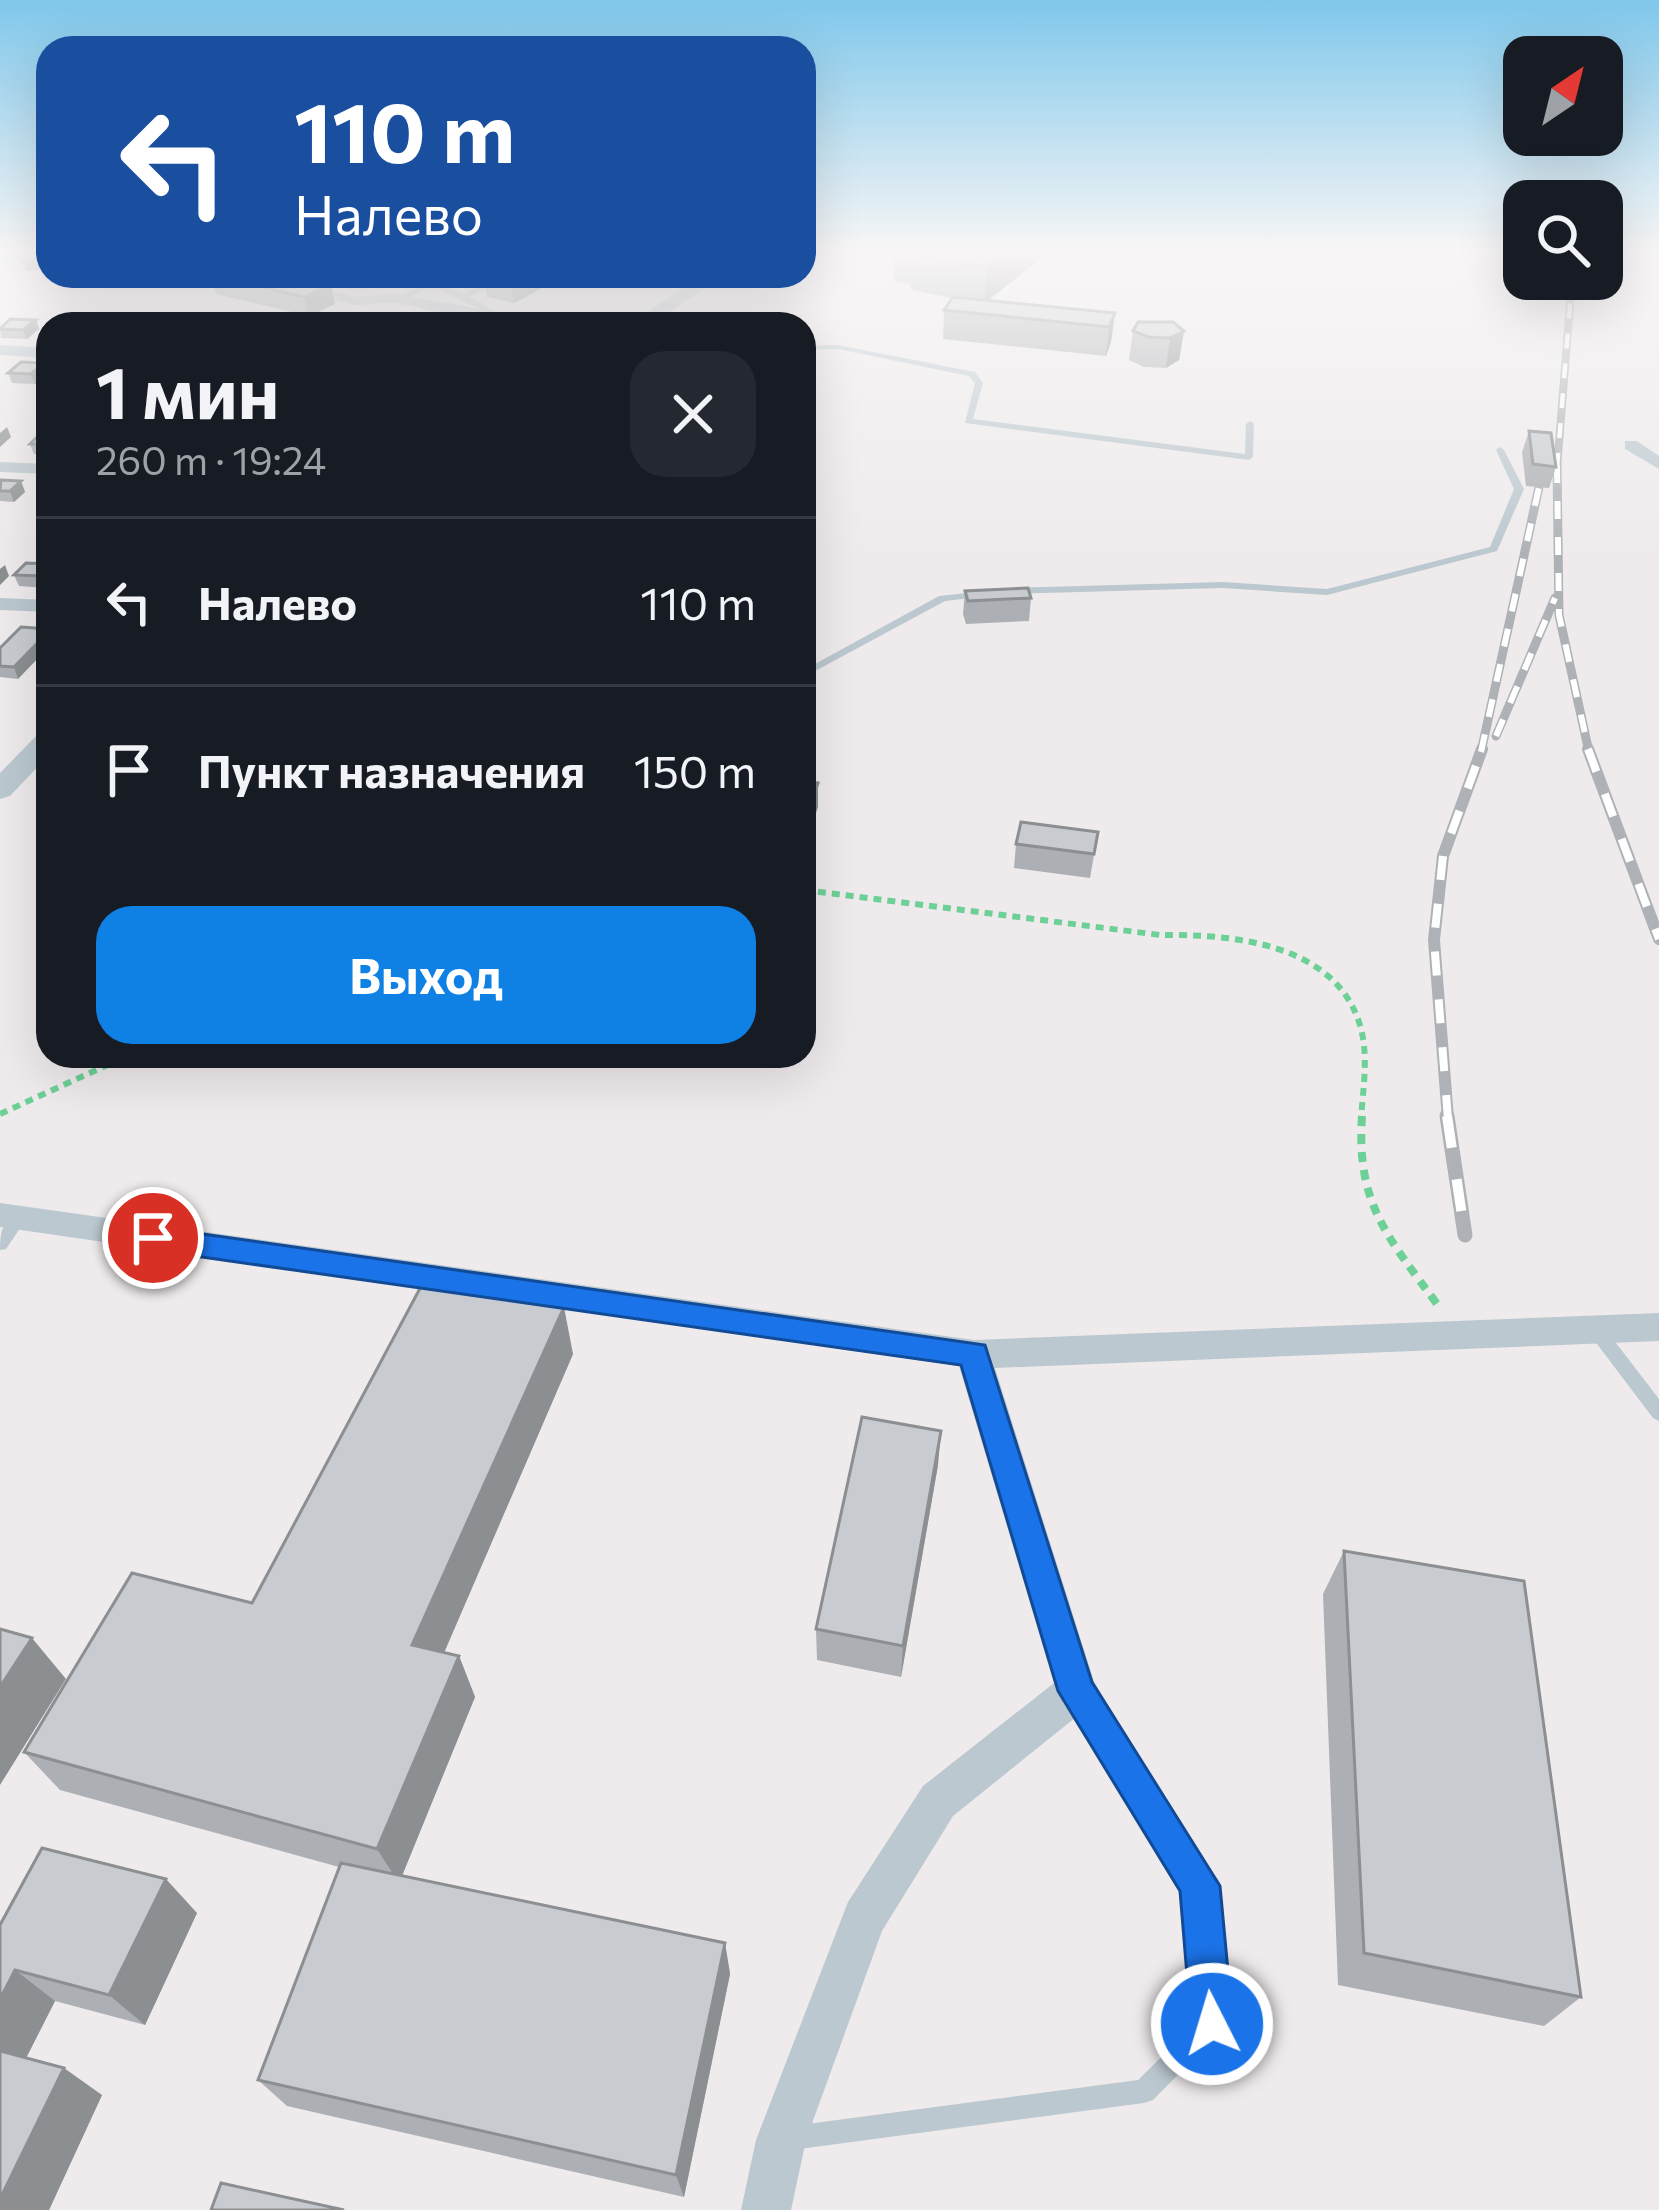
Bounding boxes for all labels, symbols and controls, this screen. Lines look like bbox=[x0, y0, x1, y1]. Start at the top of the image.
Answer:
north arrow bbox=[1503, 36, 1623, 156]
map controls bbox=[1503, 36, 1623, 300]
text: 110 m bbox=[294, 78, 515, 180]
icon: left bbox=[96, 84, 252, 240]
text: Налево bbox=[294, 180, 483, 246]
button: search bbox=[1503, 180, 1623, 300]
text: 1 мин bbox=[96, 346, 279, 434]
button: close bbox=[630, 351, 756, 477]
text: 260 m · 19:24 bbox=[96, 435, 326, 483]
icon: left bbox=[96, 569, 162, 635]
text: Налево bbox=[198, 574, 357, 629]
text: 110 m bbox=[640, 574, 756, 629]
icon: arrive bbox=[96, 737, 162, 803]
text: Пункт назначения bbox=[198, 742, 585, 797]
text: 150 m bbox=[634, 742, 756, 797]
button: Выход bbox=[96, 906, 756, 1044]
pin bbox=[102, 1187, 204, 1289]
icon: arrive bbox=[120, 1205, 186, 1271]
position arrow bbox=[1149, 1961, 1275, 2087]

